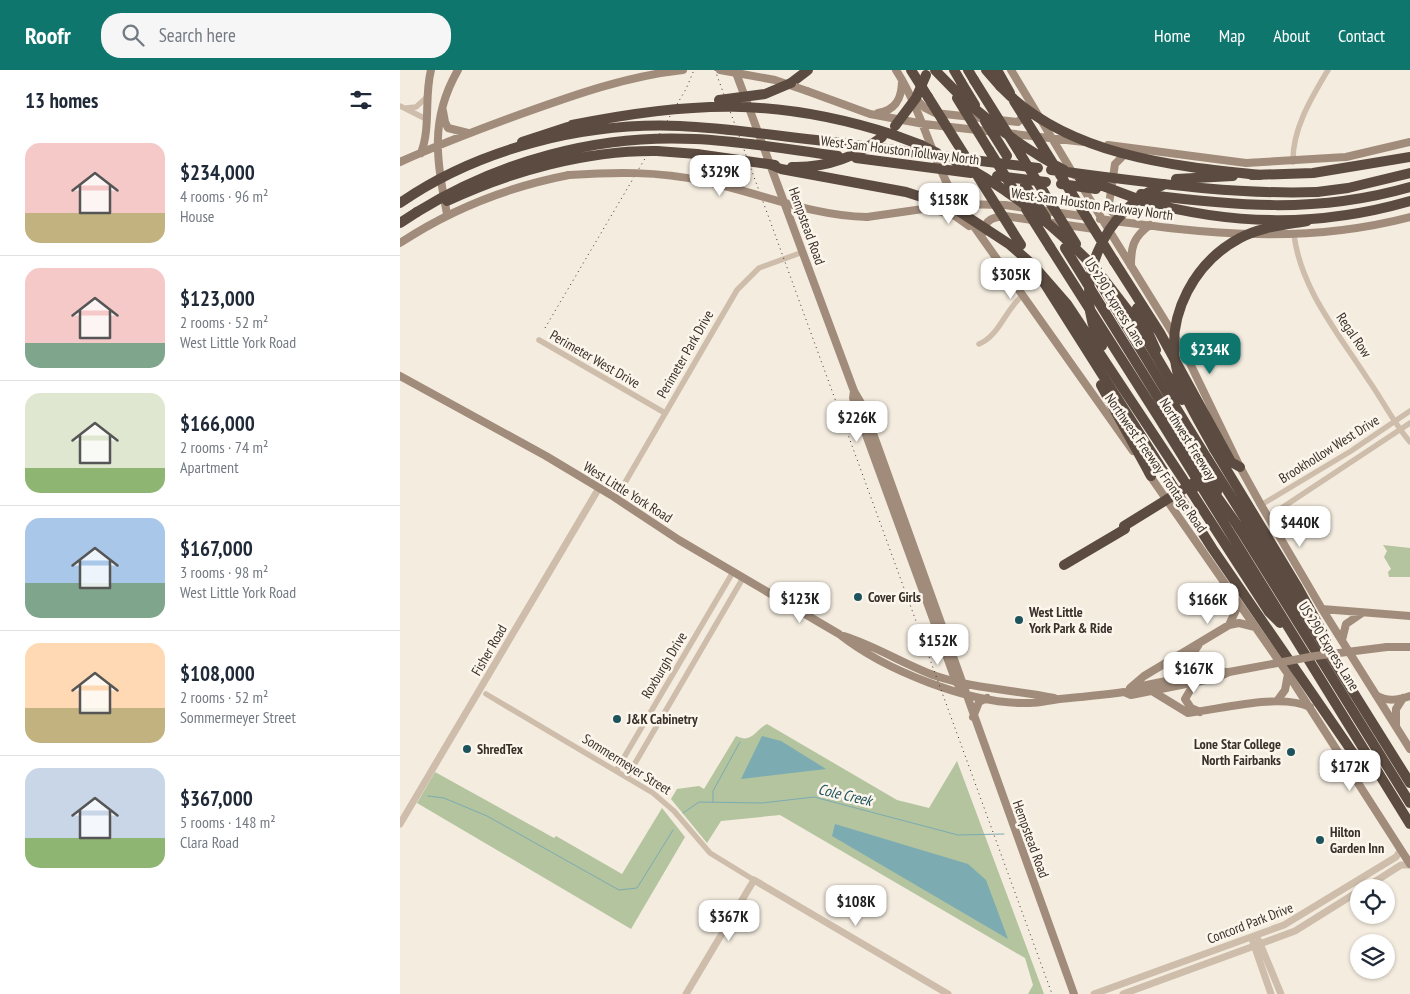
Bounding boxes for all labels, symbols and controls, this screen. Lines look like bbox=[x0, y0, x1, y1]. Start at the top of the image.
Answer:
search box bbox=[101, 13, 451, 58]
text: Roofr bbox=[25, 20, 71, 51]
icon: search bbox=[119, 21, 147, 49]
text: Search here bbox=[159, 23, 236, 47]
text: Home bbox=[1154, 24, 1191, 47]
text: Map bbox=[1219, 24, 1245, 47]
text: About bbox=[1273, 24, 1310, 47]
text: Contact bbox=[1338, 24, 1385, 47]
icon: filters bbox=[347, 86, 375, 114]
text: 13 homes bbox=[25, 87, 98, 114]
street label: West Sam Houston Tollway North bbox=[820, 131, 980, 169]
pin: $329K bbox=[685, 154, 755, 197]
text: $234,000 bbox=[180, 159, 255, 186]
text: $329K bbox=[701, 161, 739, 181]
icon: home bbox=[65, 163, 125, 223]
pin: $158K bbox=[914, 182, 984, 225]
street label: West Sam Houston Parkway North bbox=[1010, 184, 1174, 224]
street label: Hempstead Road bbox=[785, 185, 829, 267]
text: 4 rooms · 96 m² bbox=[180, 186, 268, 206]
text: $158K bbox=[930, 189, 968, 209]
text: House bbox=[180, 206, 214, 226]
street label: US 290 Express Lane bbox=[1081, 254, 1150, 350]
pin: $305K bbox=[976, 258, 1046, 300]
text: $305K bbox=[992, 264, 1030, 284]
text: $123,000 bbox=[180, 285, 255, 312]
icon: home bbox=[65, 288, 125, 348]
street label: Perimeter Park Drive bbox=[653, 307, 718, 401]
street label: Regal Row bbox=[1333, 309, 1376, 361]
text: 2 rooms · 52 m² bbox=[180, 312, 268, 332]
street label: Perimeter West Drive bbox=[547, 326, 644, 392]
text: West Little York Road bbox=[180, 332, 296, 352]
pin: $234K bbox=[1175, 332, 1245, 375]
text: $234K bbox=[1191, 339, 1229, 359]
street label: Northwest Freeway Frontage Road bbox=[1101, 390, 1211, 536]
street label: Northwest Freeway bbox=[1156, 395, 1221, 484]
pin: $226K bbox=[822, 400, 892, 443]
text: $226K bbox=[838, 407, 876, 427]
text: $166,000 bbox=[180, 410, 255, 437]
street label: Brookhollow West Drive bbox=[1275, 411, 1383, 487]
icon: home bbox=[65, 413, 125, 473]
text: 2 rooms · 74 m² bbox=[180, 437, 268, 457]
text: Apartment bbox=[180, 457, 239, 477]
street label: West Little York Road bbox=[580, 457, 676, 527]
pin: $440K bbox=[1265, 506, 1335, 548]
text: $440K bbox=[1281, 512, 1319, 532]
text: $167,000 bbox=[180, 535, 253, 562]
icon: home bbox=[65, 538, 125, 598]
text: 3 rooms · 98 m² bbox=[180, 562, 268, 582]
text: West Little York Road bbox=[180, 582, 296, 602]
pin: $123K bbox=[765, 582, 835, 624]
pin: $166K bbox=[1173, 582, 1243, 625]
text: $123K bbox=[781, 588, 819, 608]
place label: Cover Girls bbox=[868, 588, 921, 606]
text: $166K bbox=[1189, 589, 1227, 609]
marker: Cover Girls bbox=[852, 591, 864, 603]
street label: US 290 Express Lane bbox=[1295, 598, 1364, 694]
place label: West Little York Park & Ride bbox=[1028, 603, 1112, 637]
marker: West Little York Park & Ride bbox=[1013, 614, 1025, 626]
street label: Fisher Road bbox=[467, 621, 511, 679]
pin: $152K bbox=[903, 624, 973, 666]
street label: Roxburgh Drive bbox=[637, 628, 691, 701]
text: $152K bbox=[919, 630, 957, 650]
pin: $167K bbox=[1159, 652, 1229, 694]
text: $167K bbox=[1175, 658, 1213, 678]
text: $108,000 bbox=[180, 660, 255, 687]
icon: home bbox=[65, 663, 125, 723]
text: 2 rooms · 52 m² bbox=[180, 687, 268, 707]
text: Sommermeyer Street bbox=[180, 707, 296, 727]
place label: J&K Cabinetry bbox=[626, 710, 698, 728]
marker: J&K Cabinetry bbox=[611, 713, 623, 725]
street label: Sommermeyer Street bbox=[579, 730, 675, 799]
place label: Lone Star College North Fairbanks bbox=[1194, 735, 1281, 769]
place label: ShredTex bbox=[477, 740, 524, 758]
marker: ShredTex bbox=[461, 743, 473, 755]
marker: Lone Star College North Fairbanks bbox=[1285, 746, 1297, 758]
pin: $172K bbox=[1315, 750, 1385, 792]
text: $172K bbox=[1331, 756, 1369, 776]
water label: Cole Creek bbox=[816, 779, 876, 810]
text: $367,000 bbox=[180, 785, 253, 812]
icon: home bbox=[65, 788, 125, 848]
street label: Hempstead Road bbox=[1009, 798, 1053, 880]
text: 5 rooms · 148 m² bbox=[180, 812, 276, 832]
place label: Hilton Garden Inn bbox=[1330, 823, 1384, 857]
text: Clara Road bbox=[180, 832, 239, 852]
marker: Hilton Garden Inn bbox=[1314, 834, 1326, 846]
map controls bbox=[1350, 879, 1395, 979]
button: locate bbox=[1350, 879, 1395, 924]
pin: $108K bbox=[821, 884, 891, 927]
text: $108K bbox=[837, 891, 875, 911]
street label: Concord Park Drive bbox=[1204, 898, 1296, 948]
pin: $367K bbox=[694, 900, 764, 942]
text: $367K bbox=[710, 906, 748, 926]
button: layers bbox=[1350, 934, 1395, 979]

